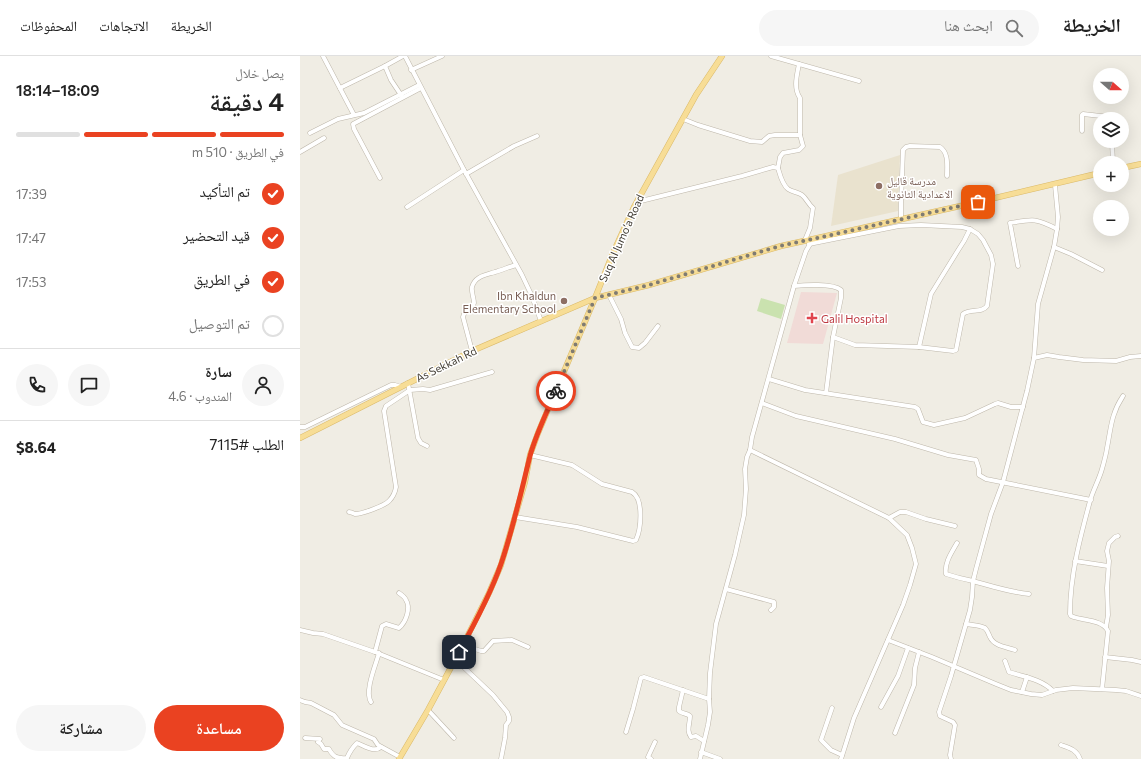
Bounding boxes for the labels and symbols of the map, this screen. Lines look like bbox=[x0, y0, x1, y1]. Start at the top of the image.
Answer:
north arrow bbox=[1093, 68, 1129, 104]
place label: مدرسة قاليل الاعدادية الثانوية bbox=[887, 174, 953, 200]
marker: مدرسة قاليل الاعدادية الثانوية bbox=[874, 181, 884, 191]
pin bbox=[961, 185, 995, 219]
street label: Suq Al Jumo’a Road bbox=[596, 192, 647, 284]
place label: Ibn Khaldun Elementary School bbox=[463, 289, 556, 315]
marker: Ibn Khaldun Elementary School bbox=[559, 296, 569, 306]
marker: Galil Hospital bbox=[806, 312, 818, 324]
place label: Galil Hospital bbox=[821, 312, 887, 325]
street label: As Sekkah Rd bbox=[413, 344, 479, 384]
courier bbox=[536, 371, 576, 411]
pin bbox=[442, 635, 476, 669]

